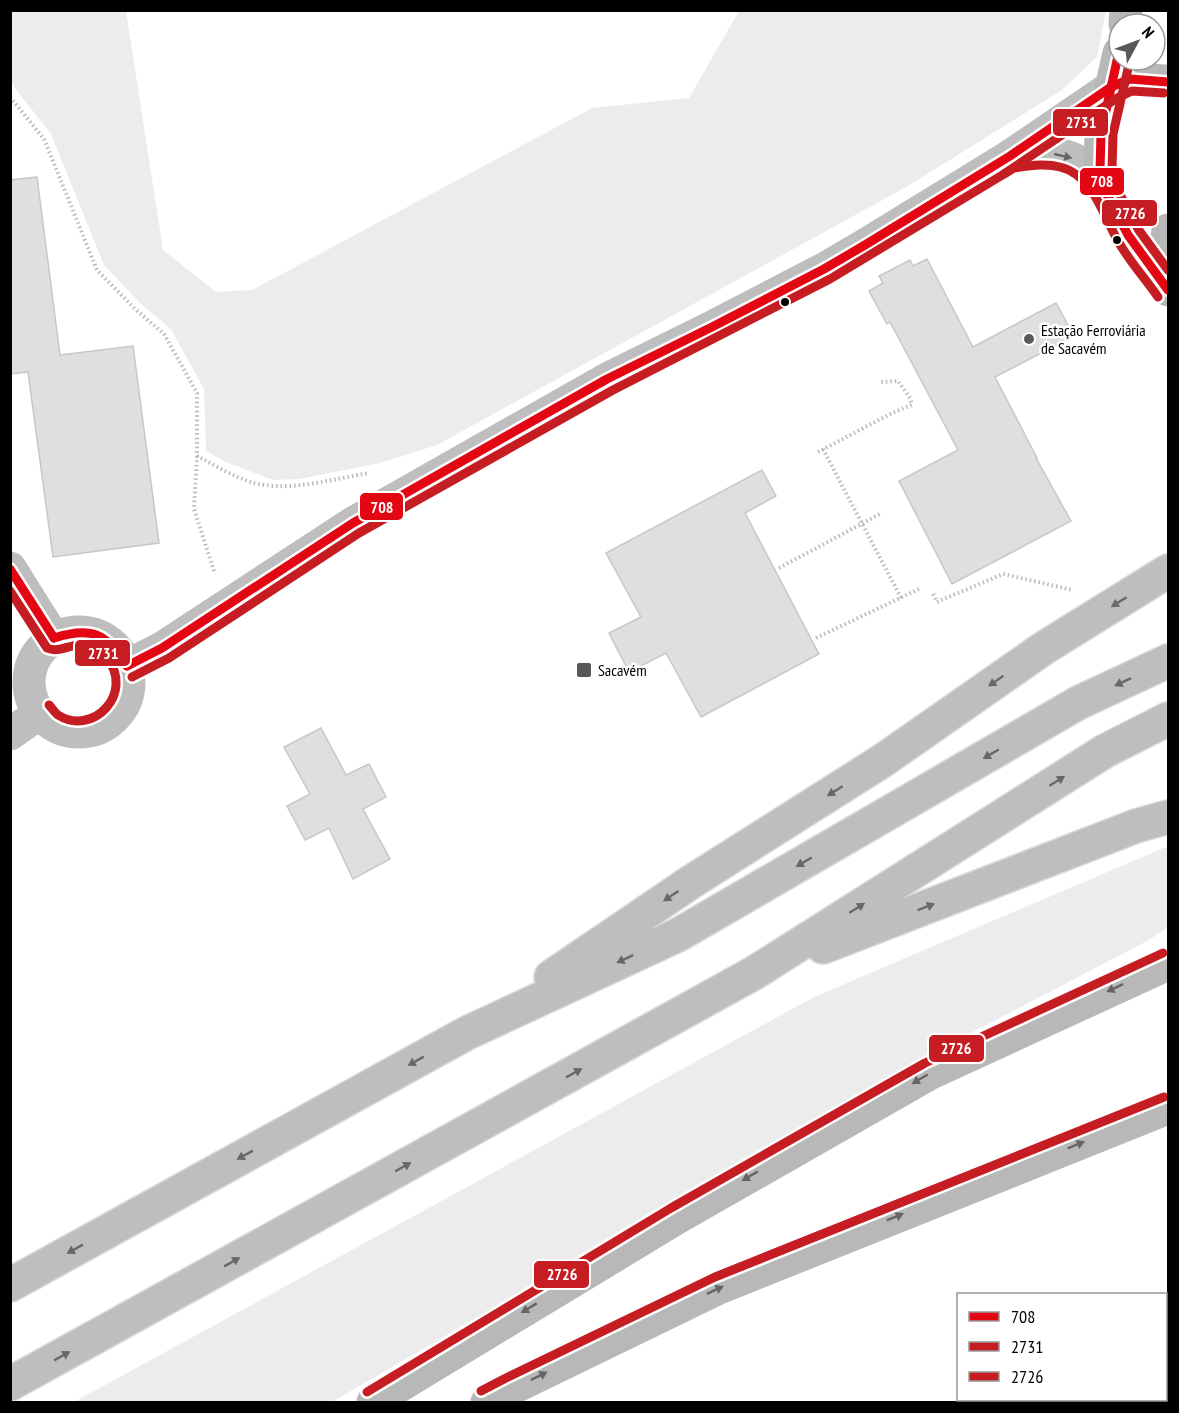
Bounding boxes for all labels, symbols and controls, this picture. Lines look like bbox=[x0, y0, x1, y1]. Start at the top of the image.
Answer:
north arrow bbox=[1107, 12, 1167, 72]
text: N bbox=[1138, 22, 1159, 42]
line badge: 2731 bbox=[1052, 108, 1109, 137]
text: 2731 bbox=[1066, 112, 1096, 132]
one-way arrow bbox=[1054, 151, 1072, 161]
line badge: 708 bbox=[1079, 167, 1125, 196]
text: 708 bbox=[1091, 171, 1113, 191]
line badge: 2726 bbox=[1101, 199, 1158, 227]
text: 2726 bbox=[1115, 203, 1146, 223]
unlabelled marker bbox=[1111, 234, 1123, 246]
unlabelled marker bbox=[779, 296, 791, 308]
place label: Estação Ferroviária de Sacavém bbox=[1041, 320, 1146, 358]
marker: Estação Ferroviária de Sacavém bbox=[1022, 332, 1036, 346]
line badge: 708 bbox=[359, 492, 404, 521]
text: 708 bbox=[371, 497, 393, 517]
one-way arrow bbox=[1111, 596, 1127, 607]
line badge: 2731 bbox=[74, 639, 131, 667]
text: 2731 bbox=[88, 643, 118, 663]
place label: Sacavém bbox=[598, 660, 647, 680]
marker: Sacavém bbox=[575, 661, 593, 679]
one-way arrow bbox=[989, 675, 1005, 687]
one-way arrow bbox=[1115, 678, 1132, 687]
one-way arrow bbox=[983, 748, 999, 759]
one-way arrow bbox=[1049, 776, 1065, 787]
one-way arrow bbox=[827, 785, 843, 796]
one-way arrow bbox=[795, 857, 812, 867]
one-way arrow bbox=[662, 890, 679, 901]
one-way arrow bbox=[918, 902, 936, 912]
one-way arrow bbox=[849, 903, 865, 914]
one-way arrow bbox=[617, 955, 634, 964]
one-way arrow bbox=[1107, 984, 1124, 993]
line badge: 2726 bbox=[928, 1034, 985, 1063]
text: 2726 bbox=[941, 1038, 972, 1058]
one-way arrow bbox=[407, 1056, 424, 1066]
one-way arrow bbox=[565, 1068, 582, 1078]
one-way arrow bbox=[911, 1074, 928, 1084]
one-way arrow bbox=[1068, 1139, 1086, 1149]
one-way arrow bbox=[237, 1150, 254, 1160]
one-way arrow bbox=[395, 1162, 412, 1172]
one-way arrow bbox=[741, 1171, 758, 1181]
one-way arrow bbox=[887, 1212, 905, 1222]
one-way arrow bbox=[66, 1244, 83, 1254]
one-way arrow bbox=[224, 1257, 241, 1267]
line badge: 2726 bbox=[533, 1260, 590, 1289]
text: 2726 bbox=[547, 1264, 578, 1284]
one-way arrow bbox=[706, 1286, 723, 1295]
legend bbox=[957, 1293, 1167, 1401]
one-way arrow bbox=[521, 1303, 537, 1314]
text: 708 bbox=[1011, 1305, 1035, 1328]
text: 2731 bbox=[1011, 1335, 1043, 1358]
one-way arrow bbox=[54, 1351, 71, 1361]
text: 2726 bbox=[1011, 1365, 1043, 1388]
one-way arrow bbox=[531, 1371, 548, 1380]

